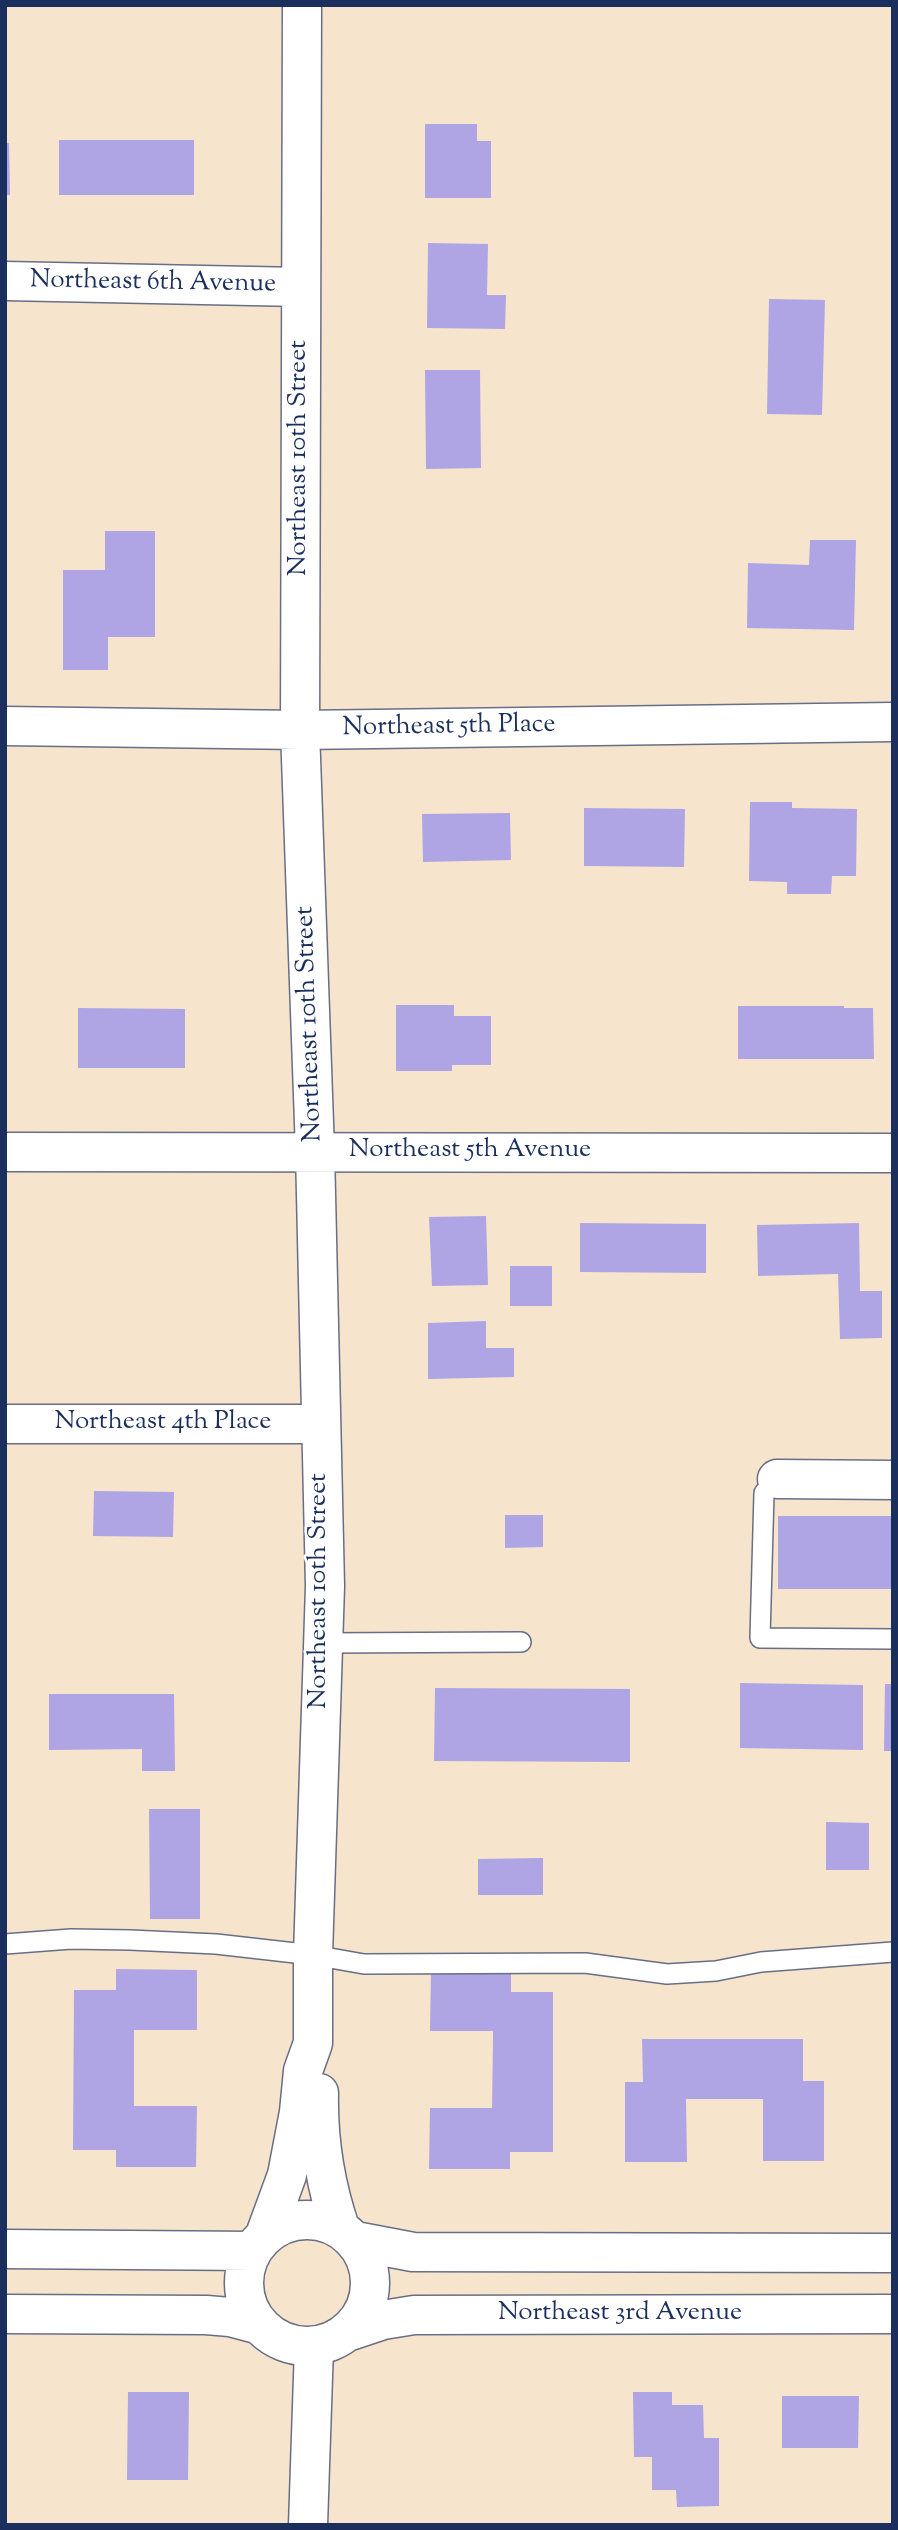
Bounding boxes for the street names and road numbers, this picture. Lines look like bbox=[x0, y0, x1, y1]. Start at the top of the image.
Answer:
street label: Northeast 6th Avenue bbox=[30, 266, 276, 302]
street label: Northeast 10th Street bbox=[285, 340, 317, 576]
street label: Northeast 5th Place bbox=[342, 711, 556, 745]
street label: Northeast 10th Street bbox=[291, 906, 331, 1142]
street label: Northeast 5th Avenue bbox=[349, 1136, 591, 1168]
street label: Northeast 4th Place bbox=[55, 1408, 271, 1440]
street label: Northeast 10th Street bbox=[305, 1473, 337, 1709]
street label: Northeast 3rd Avenue bbox=[498, 2299, 742, 2331]

